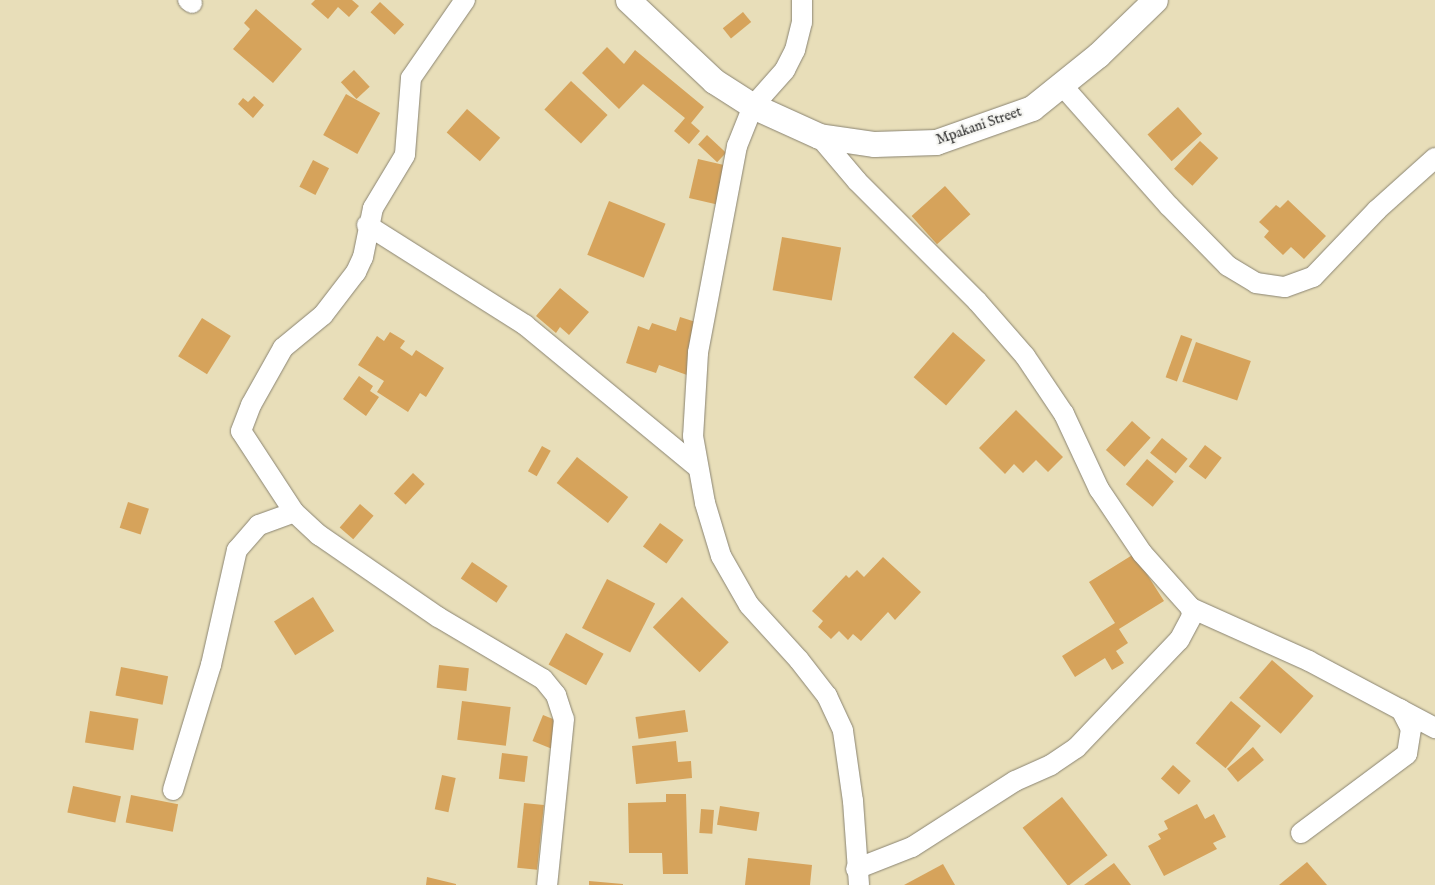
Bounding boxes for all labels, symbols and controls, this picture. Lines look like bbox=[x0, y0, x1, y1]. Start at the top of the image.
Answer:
street label: Mpakani Street bbox=[934, 104, 1024, 148]

